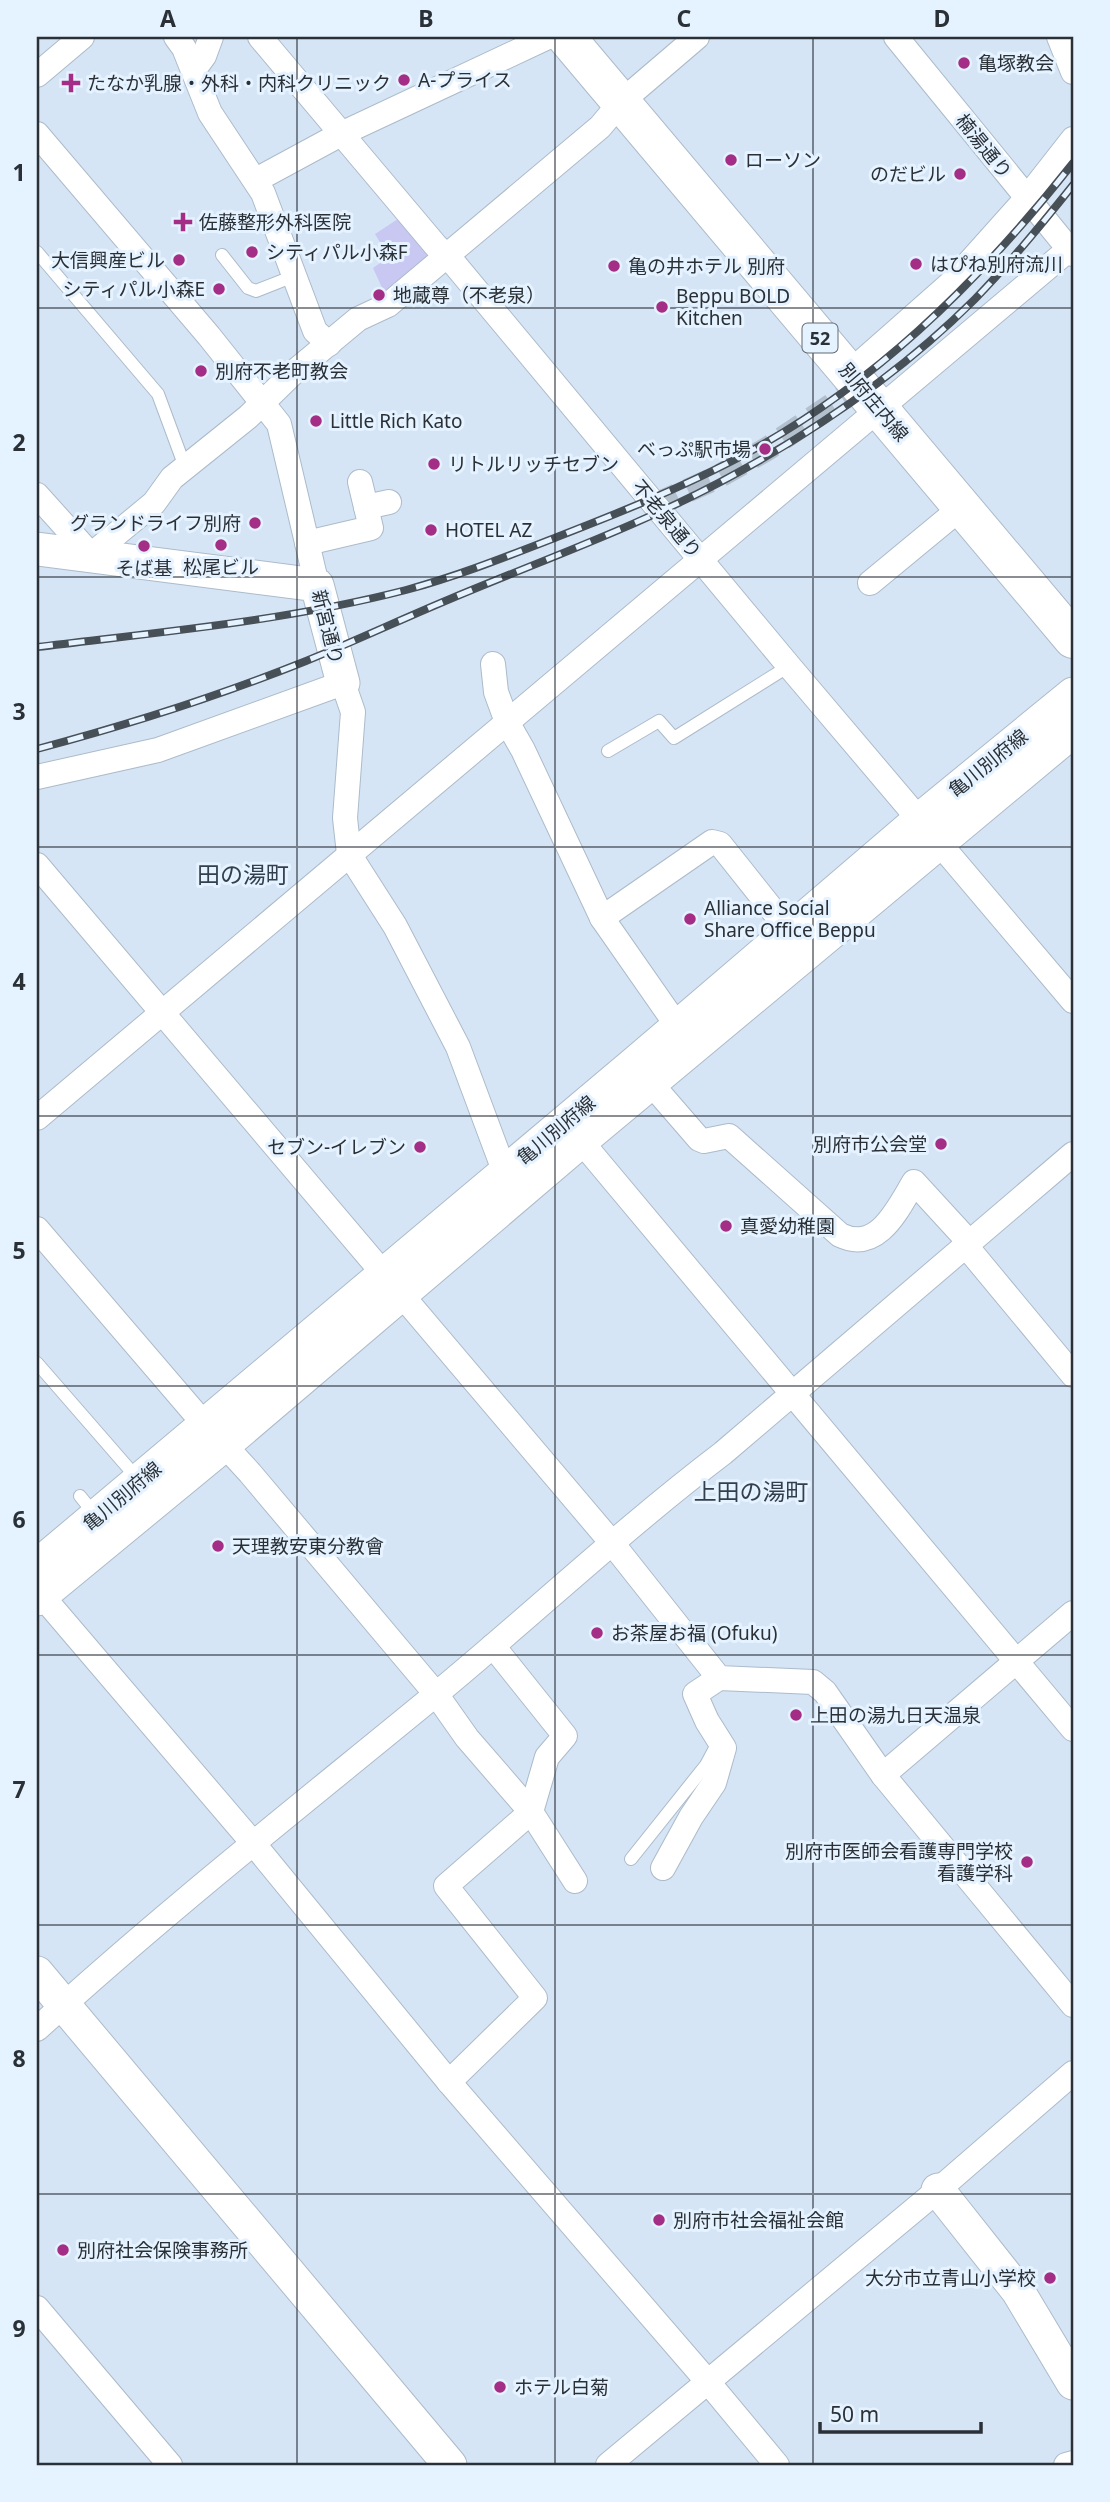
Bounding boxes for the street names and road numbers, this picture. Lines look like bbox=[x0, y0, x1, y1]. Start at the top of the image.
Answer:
street label: 楠湯通り bbox=[950, 108, 1018, 184]
road number: 52 bbox=[802, 324, 838, 352]
street label: 別府庄内線 bbox=[834, 357, 914, 447]
street label: 不老泉通り bbox=[627, 474, 707, 564]
street label: 新宮通り bbox=[306, 587, 350, 667]
street label: 亀川別府線 bbox=[943, 723, 1033, 803]
street label: 亀川別府線 bbox=[511, 1090, 601, 1170]
street label: 亀川別府線 bbox=[77, 1456, 167, 1536]

